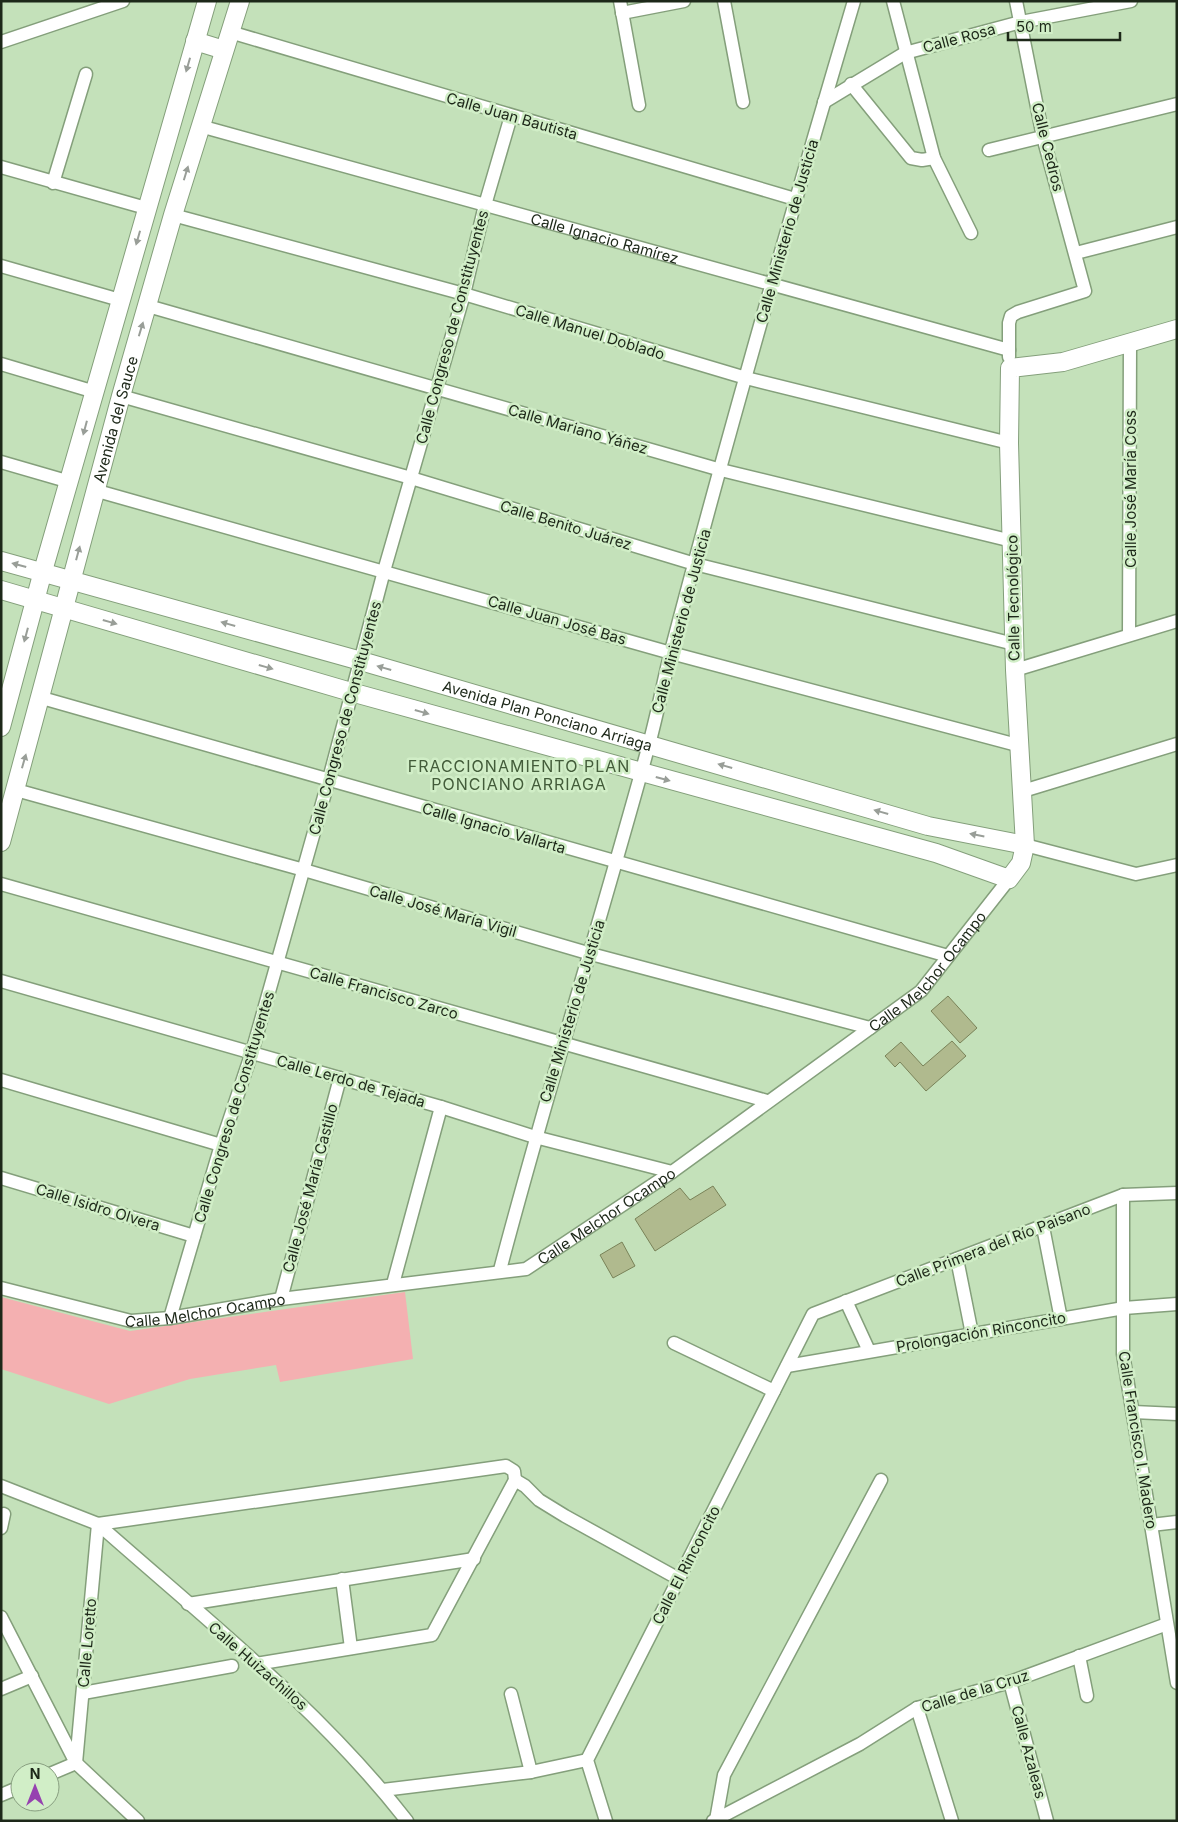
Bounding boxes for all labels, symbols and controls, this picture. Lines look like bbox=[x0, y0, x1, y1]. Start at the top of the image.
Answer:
scale bar bbox=[1008, 10, 1120, 42]
text: 50 m bbox=[1016, 17, 1052, 36]
street label: Calle Rosa bbox=[921, 19, 997, 57]
one-way arrow bbox=[183, 57, 191, 72]
street label: Calle Juan Bautista bbox=[444, 88, 580, 144]
street label: Calle Cedros bbox=[1028, 101, 1068, 193]
street label: Calle Ministerio de Justicia bbox=[752, 137, 822, 325]
one-way arrow bbox=[183, 166, 191, 181]
street label: Calle Congreso de Constituyentes bbox=[412, 208, 492, 446]
street label: Calle Ignacio Ramírez bbox=[529, 209, 681, 268]
one-way arrow bbox=[133, 230, 141, 245]
street label: Calle Manuel Doblado bbox=[513, 300, 667, 364]
one-way arrow bbox=[137, 322, 145, 337]
street label: Avenida del Sauce bbox=[89, 354, 142, 485]
street label: Calle Mariano Yáñez bbox=[506, 400, 650, 458]
street label: Calle José María Coss bbox=[1121, 410, 1140, 568]
one-way arrow bbox=[81, 420, 89, 436]
street label: Calle Benito Juárez bbox=[498, 496, 634, 554]
street label: Calle Ministerio de Justicia bbox=[647, 527, 715, 715]
street label: Calle Tecnológico bbox=[1002, 535, 1024, 661]
one-way arrow bbox=[74, 545, 82, 560]
one-way arrow bbox=[12, 561, 27, 569]
street label: Calle Juan José Bas bbox=[486, 591, 628, 649]
street label: Calle Congreso de Constituyentes bbox=[305, 599, 385, 837]
one-way arrow bbox=[103, 618, 118, 626]
one-way arrow bbox=[220, 619, 235, 627]
one-way arrow bbox=[22, 627, 30, 642]
one-way arrow bbox=[377, 663, 392, 671]
one-way arrow bbox=[259, 664, 274, 672]
street label: Avenida Plan Ponciano Arriaga bbox=[441, 676, 655, 755]
one-way arrow bbox=[415, 708, 430, 716]
one-way arrow bbox=[20, 754, 28, 769]
district label: FRACCIONAMIENTO PLAN PONCIANO ARRIAGA bbox=[408, 756, 630, 794]
one-way arrow bbox=[718, 762, 733, 770]
one-way arrow bbox=[655, 775, 670, 783]
street label: Calle Ignacio Vallarta bbox=[420, 798, 568, 858]
one-way arrow bbox=[874, 808, 889, 816]
one-way arrow bbox=[968, 831, 984, 839]
street label: Calle José María Vigil bbox=[367, 881, 519, 941]
street label: Calle Melchor Ocampo bbox=[865, 907, 990, 1036]
street label: Calle Ministerio de Justicia bbox=[535, 917, 609, 1105]
street label: Calle Francisco Zarco bbox=[308, 963, 460, 1023]
street label: Calle Congreso de Constituyentes bbox=[190, 989, 278, 1225]
street label: Calle Lerdo de Tejada bbox=[275, 1051, 427, 1111]
street label: Calle José María Castillo bbox=[278, 1101, 342, 1275]
street label: Calle Melchor Ocampo bbox=[534, 1163, 679, 1268]
street label: Calle Isidro Olvera bbox=[33, 1179, 163, 1235]
street label: Calle Primera del Río Paisano bbox=[893, 1199, 1093, 1291]
street label: Calle Melchor Ocampo bbox=[123, 1289, 287, 1331]
street label: Prolongación Rinconcito bbox=[895, 1308, 1067, 1356]
street label: Calle Francisco I. Madero bbox=[1115, 1350, 1161, 1530]
street label: Calle El Rinconcito bbox=[648, 1502, 724, 1628]
street label: Calle Loretto bbox=[74, 1598, 100, 1688]
street label: Calle Huizachillos bbox=[205, 1618, 312, 1714]
street label: Calle de la Cruz bbox=[919, 1666, 1031, 1716]
street label: Calle Azaleas bbox=[1007, 1703, 1051, 1801]
north arrow bbox=[10, 1762, 60, 1812]
text: N bbox=[30, 1765, 40, 1782]

